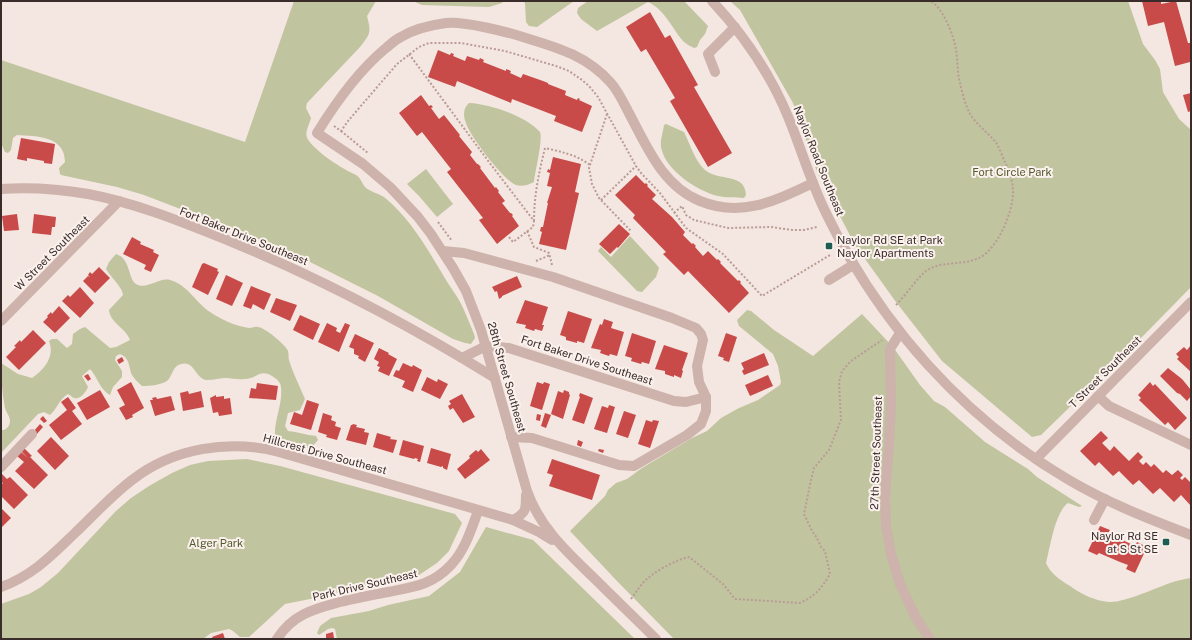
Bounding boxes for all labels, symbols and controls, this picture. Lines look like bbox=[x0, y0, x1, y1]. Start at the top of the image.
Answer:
street label: Naylor Road Southeast bbox=[791, 104, 847, 218]
park label: Fort Circle Park bbox=[972, 166, 1052, 178]
street label: Fort Baker Drive Southeast bbox=[178, 205, 310, 267]
street label: W Street Southeast bbox=[12, 213, 92, 293]
place label: Naylor Rd SE at Park Naylor Apartments bbox=[837, 234, 943, 259]
marker: Naylor Rd SE at Park Naylor Apartments bbox=[824, 241, 834, 251]
street label: 28th Street Southeast bbox=[485, 320, 529, 434]
street label: Fort Baker Drive Southeast bbox=[520, 333, 654, 387]
street label: T Street Southeast bbox=[1067, 334, 1143, 410]
street label: 27th Street Southeast bbox=[868, 396, 884, 510]
street label: Hillcrest Drive Southeast bbox=[262, 432, 388, 476]
place label: Naylor Rd SE at S St SE bbox=[1091, 530, 1158, 555]
park label: Alger Park bbox=[189, 537, 243, 549]
marker: Naylor Rd SE at S St SE bbox=[1161, 537, 1171, 547]
street label: Park Drive Southeast bbox=[311, 567, 419, 603]

